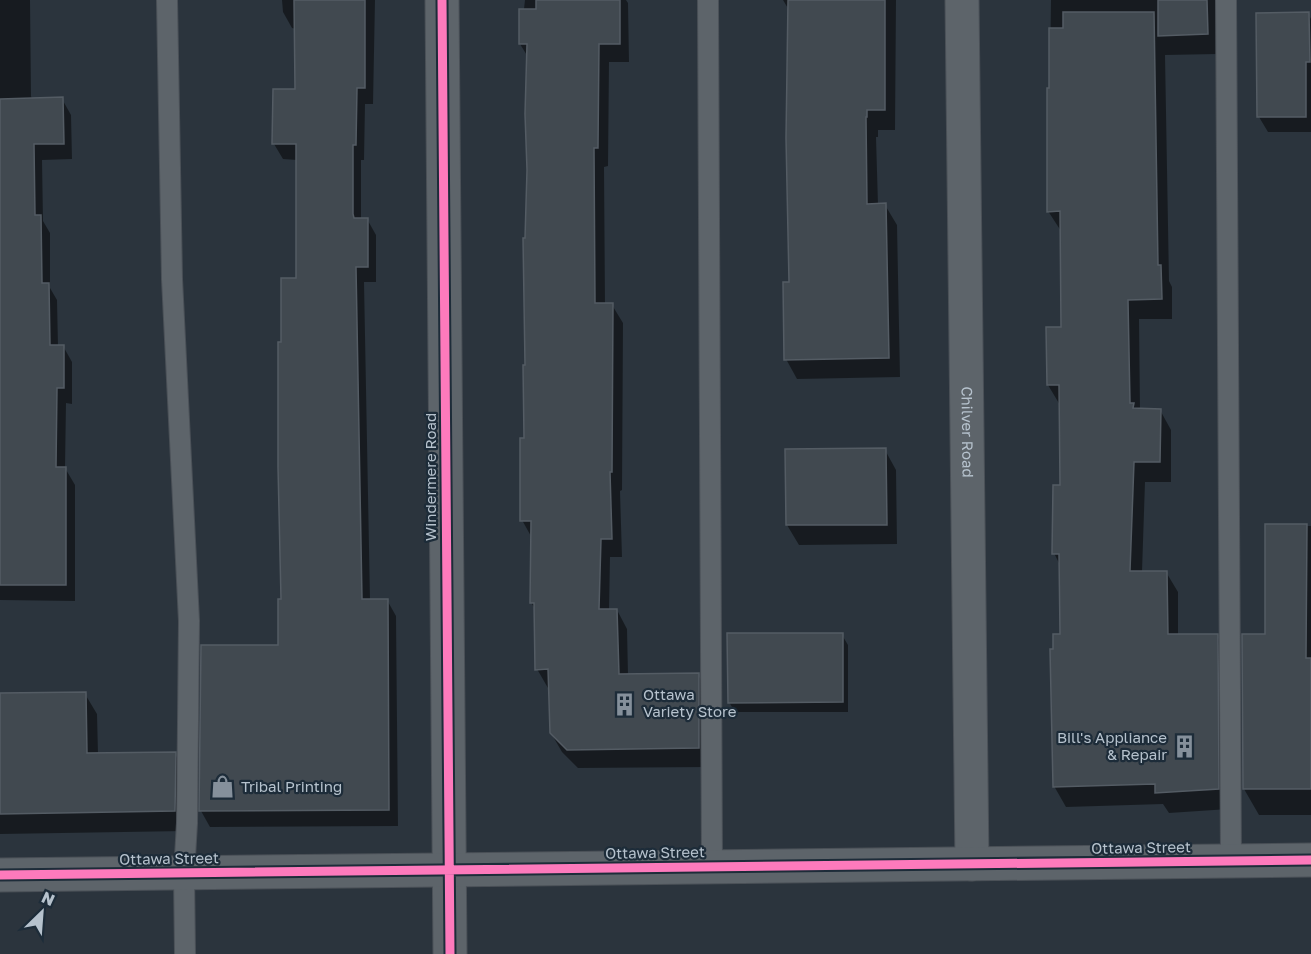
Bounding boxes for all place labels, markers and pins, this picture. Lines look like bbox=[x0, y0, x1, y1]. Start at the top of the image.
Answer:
place label: Ottawa Variety Store bbox=[643, 685, 737, 720]
building icon: Ottawa Variety Store bbox=[612, 691, 638, 717]
place label: Bill's Appliance & Repair bbox=[1057, 728, 1167, 763]
building icon: Bill's Appliance & Repair bbox=[1172, 734, 1198, 760]
shop icon: Tribal Printing bbox=[210, 774, 236, 800]
place label: Tribal Printing bbox=[241, 777, 342, 795]

